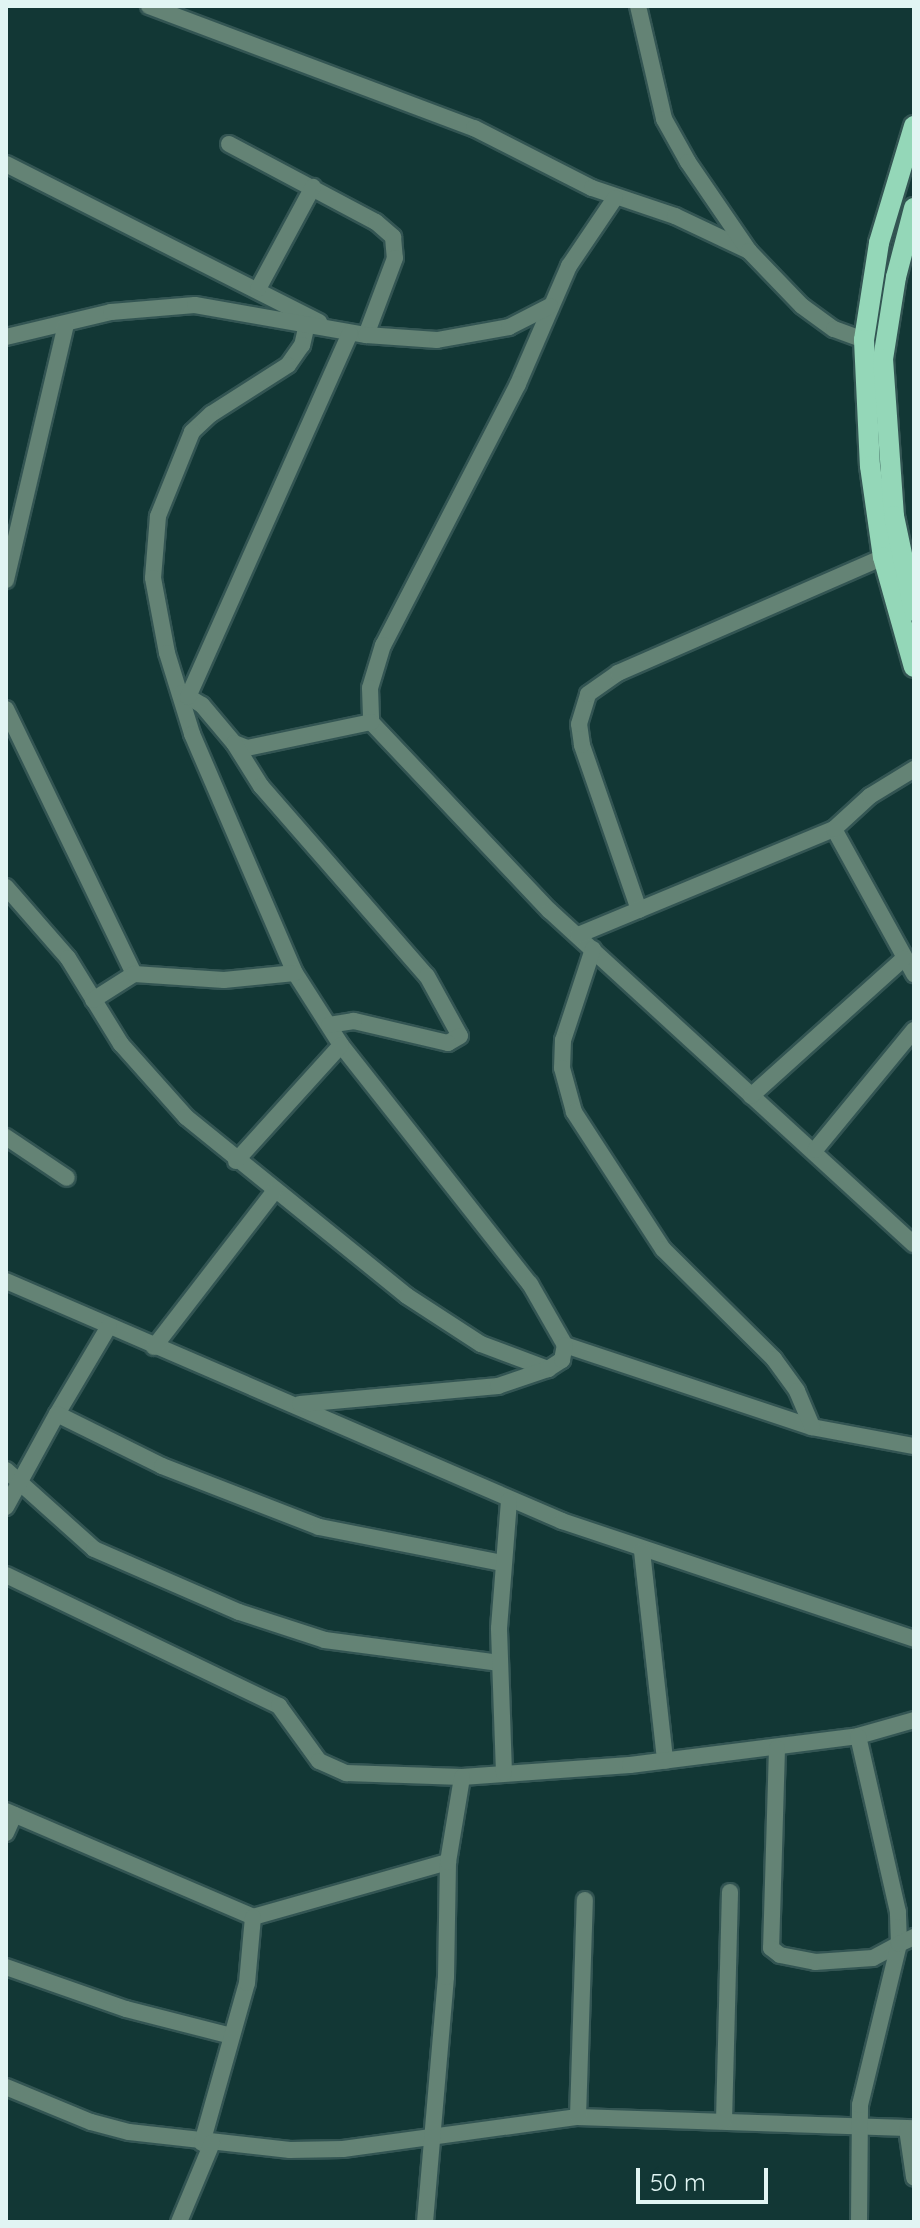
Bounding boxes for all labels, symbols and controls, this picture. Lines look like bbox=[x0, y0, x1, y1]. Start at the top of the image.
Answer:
scale bar bbox=[640, 2152, 772, 2202]
text: 50 m bbox=[650, 2167, 706, 2197]

